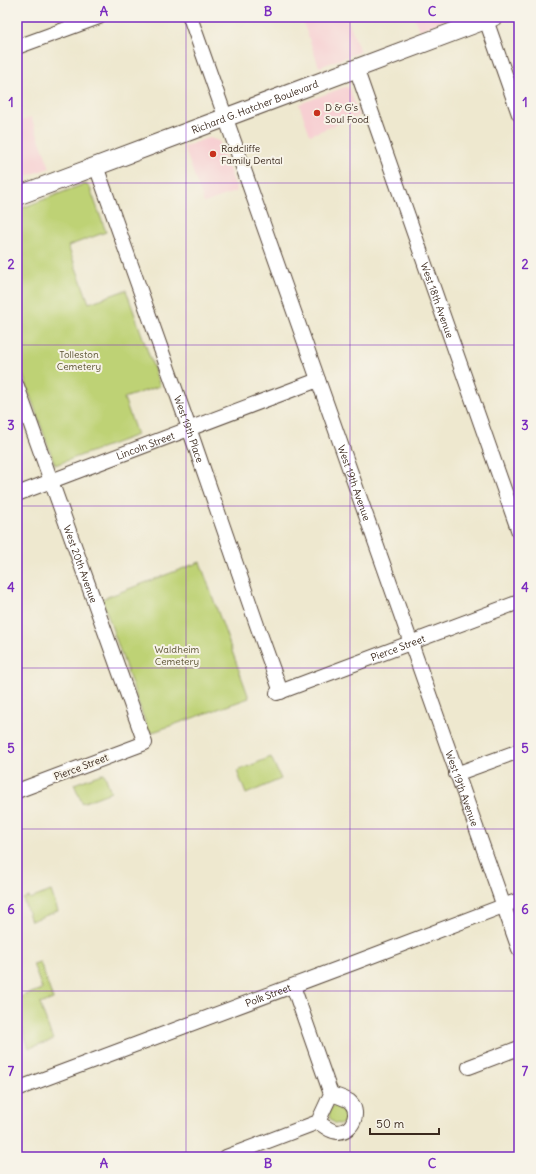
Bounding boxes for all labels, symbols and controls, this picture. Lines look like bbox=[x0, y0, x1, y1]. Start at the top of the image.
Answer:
text: A bbox=[100, 3, 109, 20]
text: B bbox=[264, 3, 273, 20]
text: C bbox=[428, 3, 437, 20]
street label: Richard G. Hatcher Boulevard bbox=[190, 77, 320, 136]
text: 1 bbox=[8, 94, 14, 111]
text: 1 bbox=[522, 94, 528, 111]
place label: D & G's Soul Food bbox=[325, 101, 369, 126]
marker: D & G's Soul Food bbox=[312, 108, 322, 118]
place label: Radcliffe Family Dental bbox=[221, 142, 283, 167]
marker: Radcliffe Family Dental bbox=[208, 149, 218, 159]
text: 2 bbox=[7, 256, 15, 273]
text: 2 bbox=[521, 256, 529, 273]
street label: West 18th Avenue bbox=[418, 261, 457, 340]
park label: Tolleston Cemetery bbox=[57, 348, 101, 373]
street label: West 19th Place bbox=[171, 394, 207, 464]
text: 3 bbox=[7, 417, 15, 434]
text: 3 bbox=[521, 417, 529, 434]
street label: Lincoln Street bbox=[114, 428, 177, 462]
street label: West 19th Avenue bbox=[335, 443, 374, 522]
street label: West 20th Avenue bbox=[61, 523, 101, 605]
text: 4 bbox=[7, 579, 15, 596]
text: 4 bbox=[521, 579, 529, 596]
street label: Pierce Street bbox=[369, 631, 427, 664]
park label: Waldheim Cemetery bbox=[155, 643, 200, 668]
text: 5 bbox=[7, 740, 15, 757]
text: 5 bbox=[521, 740, 529, 757]
street label: West 19th Avenue bbox=[443, 749, 482, 828]
street label: Pierce Street bbox=[52, 750, 111, 783]
text: 6 bbox=[7, 901, 15, 918]
text: 6 bbox=[521, 901, 529, 918]
street label: Polk Street bbox=[243, 980, 293, 1009]
text: 7 bbox=[8, 1063, 15, 1080]
text: 7 bbox=[522, 1063, 529, 1080]
scale bar bbox=[370, 1110, 439, 1136]
text: 50 m bbox=[376, 1116, 405, 1131]
text: A bbox=[100, 1155, 109, 1172]
text: B bbox=[264, 1155, 273, 1172]
text: C bbox=[428, 1155, 437, 1172]

